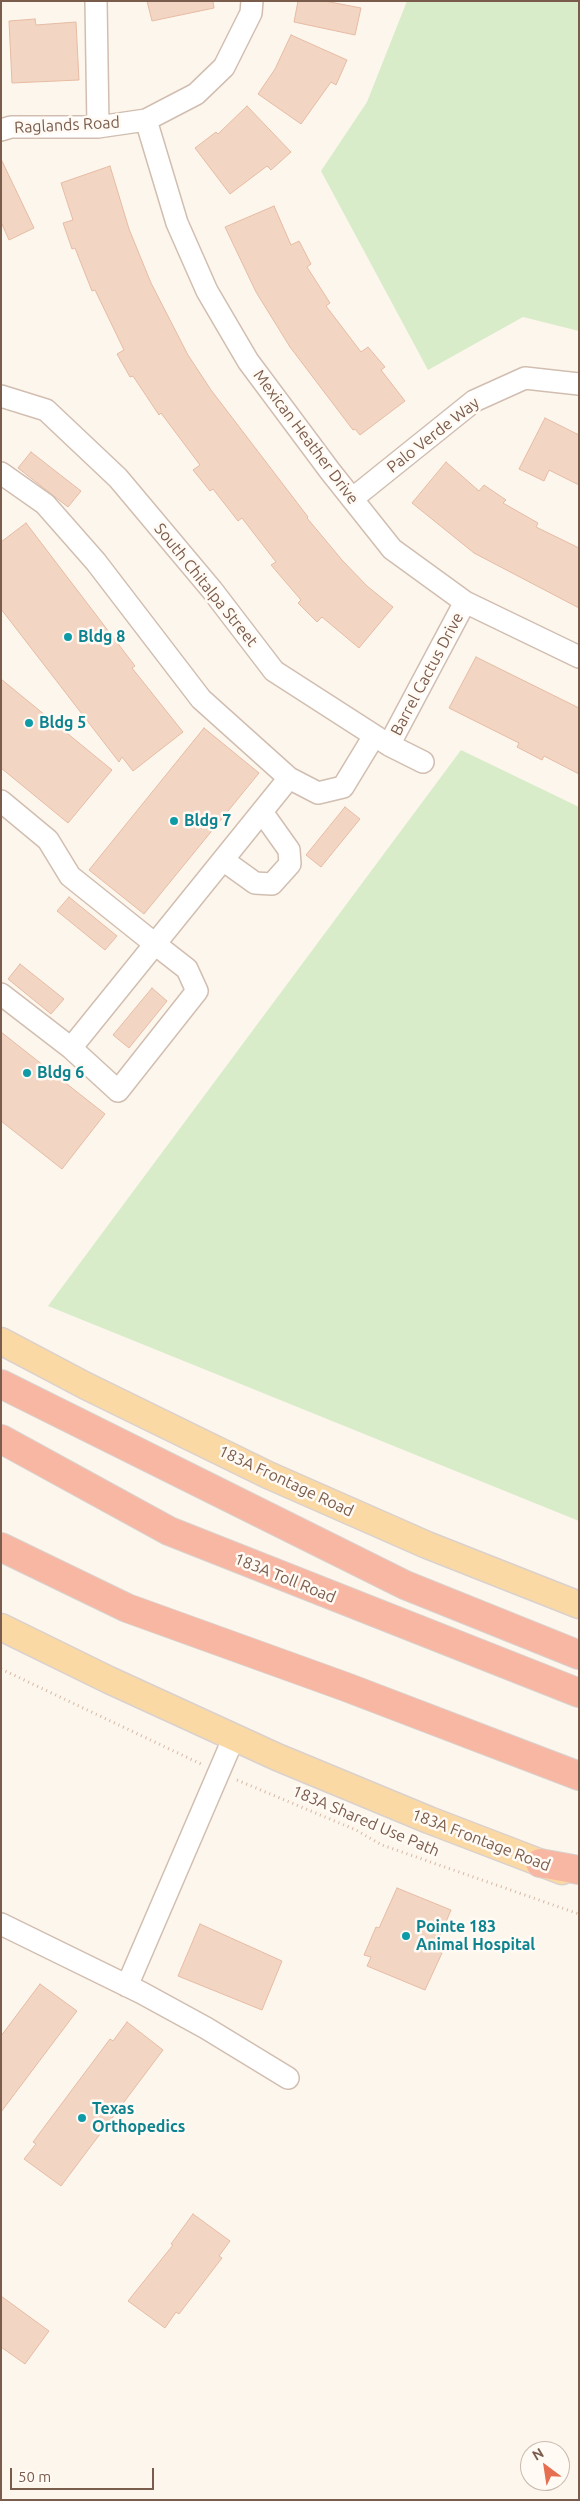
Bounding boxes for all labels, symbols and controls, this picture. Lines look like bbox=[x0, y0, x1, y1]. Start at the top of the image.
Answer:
street label: Raglands Road bbox=[14, 113, 120, 137]
street label: Mexican Heather Drive bbox=[249, 366, 363, 508]
street label: Palo Verde Way bbox=[383, 393, 483, 477]
street label: South Chitalpa Street bbox=[150, 519, 262, 651]
street label: Barrel Cactus Drive bbox=[386, 609, 468, 739]
place label: Bldg 8 bbox=[78, 627, 125, 647]
marker: Bldg 8 bbox=[62, 631, 74, 643]
place label: Bldg 5 bbox=[39, 713, 86, 733]
marker: Bldg 5 bbox=[23, 717, 35, 729]
place label: Bldg 7 bbox=[184, 811, 231, 831]
marker: Bldg 7 bbox=[168, 815, 180, 827]
place label: Bldg 6 bbox=[37, 1063, 84, 1083]
marker: Bldg 6 bbox=[21, 1067, 33, 1079]
street label: 183A Frontage Road bbox=[215, 1441, 357, 1521]
street label: 183A Toll Road bbox=[232, 1549, 338, 1607]
street label: 183A Shared Use Path bbox=[289, 1781, 443, 1861]
street label: 183A Frontage Road bbox=[409, 1805, 553, 1875]
place label: Pointe 183 Animal Hospital bbox=[416, 1917, 535, 1955]
marker: Pointe 183 Animal Hospital bbox=[400, 1930, 412, 1942]
place label: Texas Orthopedics bbox=[92, 2099, 185, 2137]
marker: Texas Orthopedics bbox=[76, 2112, 88, 2124]
north arrow bbox=[520, 2441, 570, 2491]
text: N bbox=[529, 2444, 546, 2464]
scale bar bbox=[12, 2458, 156, 2490]
text: 50 m bbox=[18, 2468, 51, 2485]

